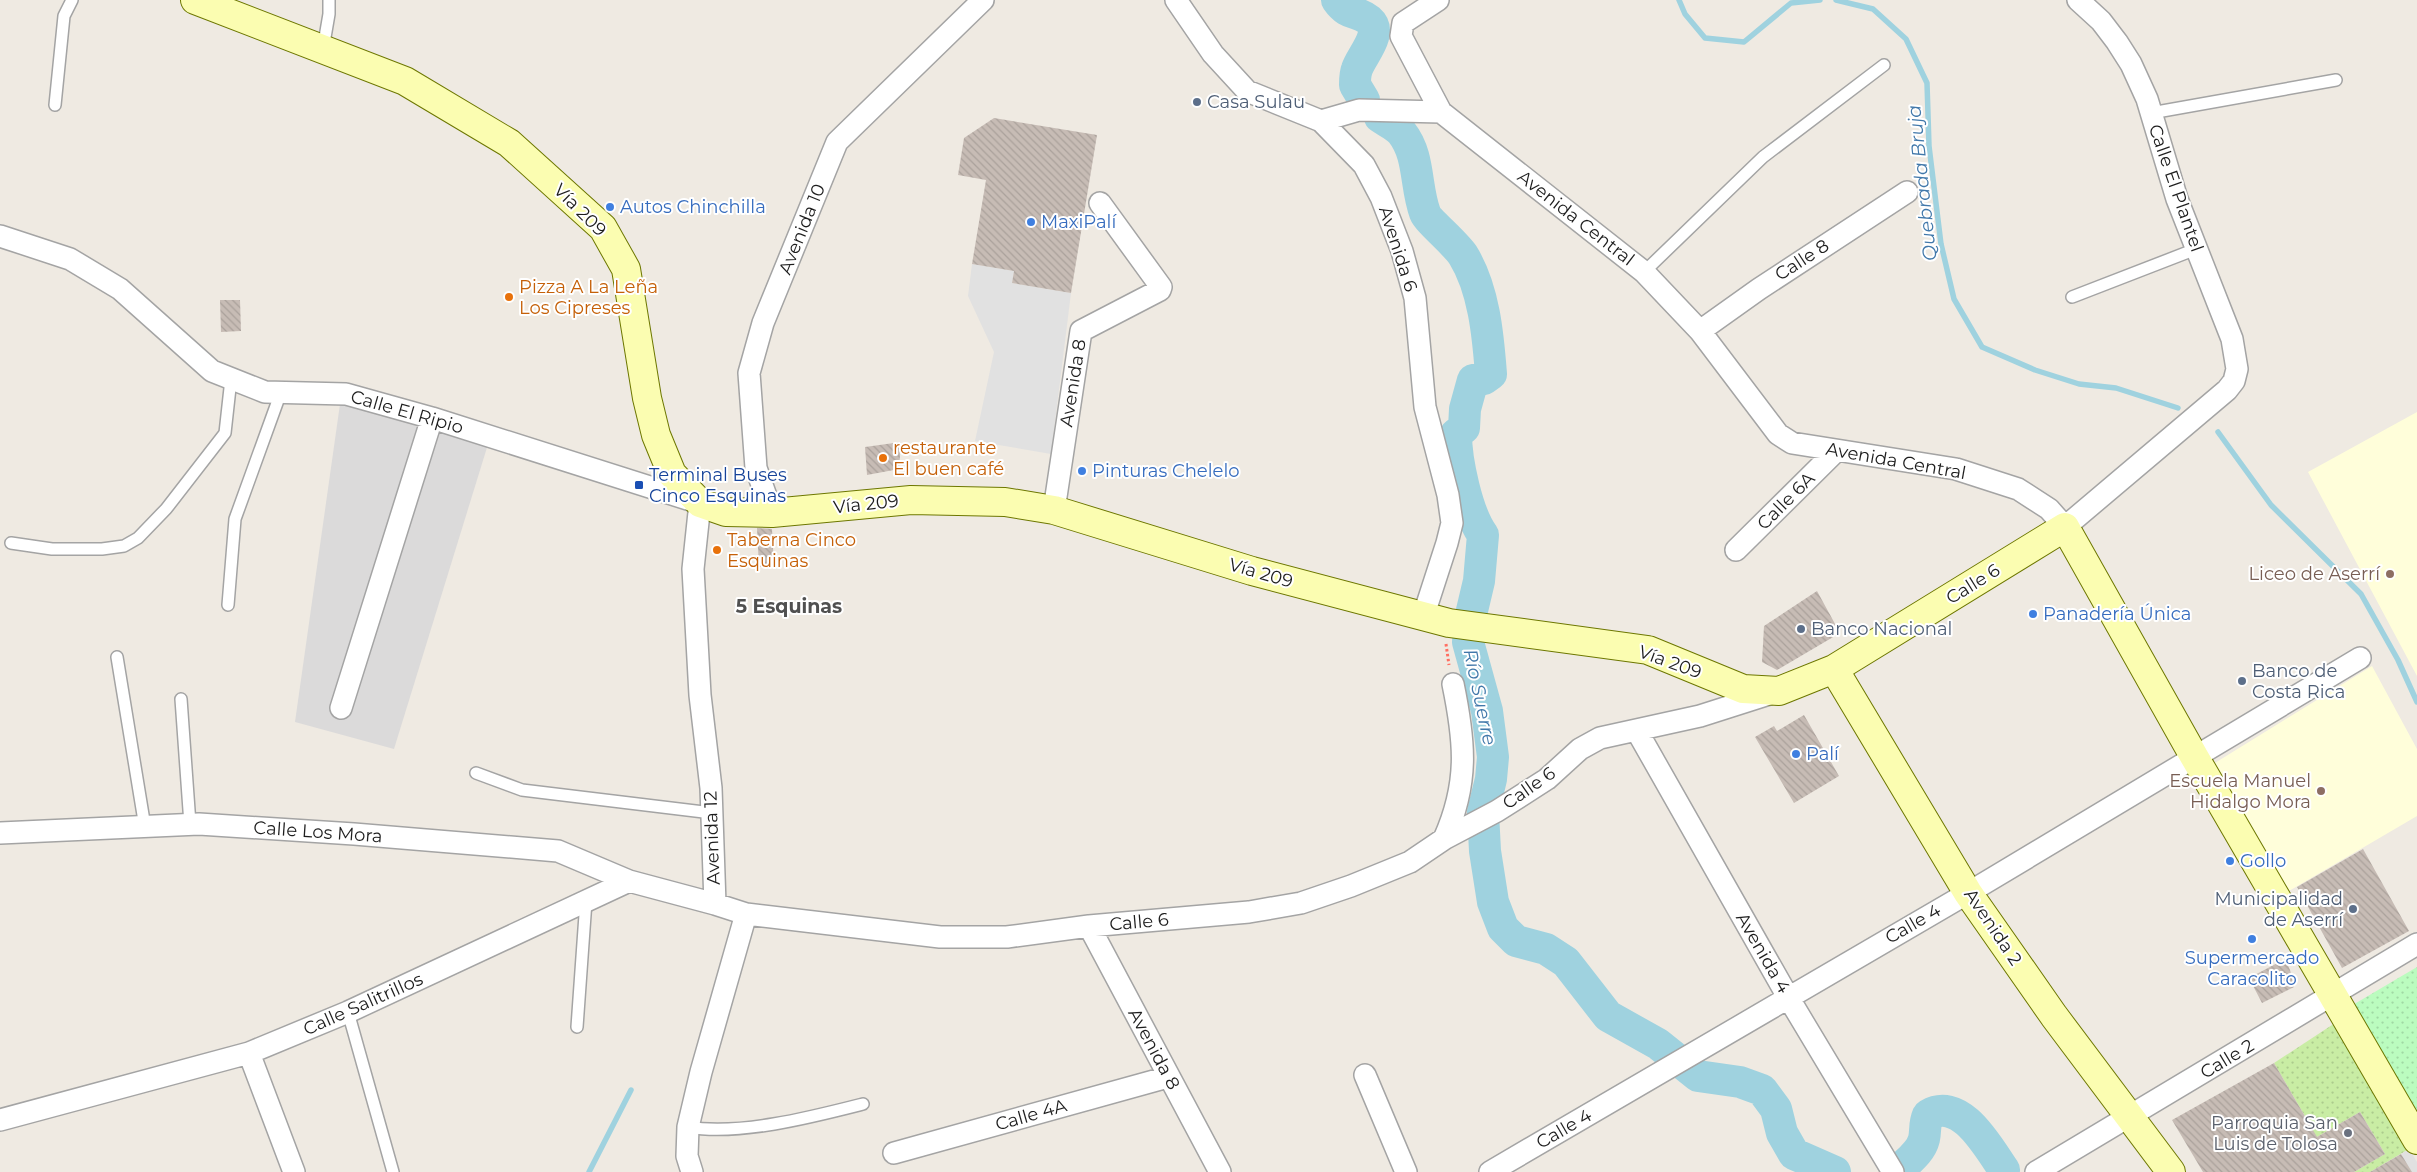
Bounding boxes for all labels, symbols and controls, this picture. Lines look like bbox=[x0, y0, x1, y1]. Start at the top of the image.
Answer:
place label: Casa Sulau bbox=[1207, 91, 1305, 113]
marker: Casa Sulau bbox=[1191, 96, 1203, 108]
water label: Quebrada Bruja bbox=[1902, 104, 1942, 262]
street label: Calle El Plantel bbox=[2144, 121, 2208, 255]
street label: Avenida Central bbox=[1513, 166, 1639, 270]
street label: Vía 209 bbox=[549, 179, 611, 241]
street label: Avenida 10 bbox=[774, 180, 830, 278]
place label: Autos Chinchilla bbox=[620, 196, 766, 218]
marker: Autos Chinchilla bbox=[604, 201, 616, 213]
street label: Avenida 6 bbox=[1374, 204, 1422, 294]
place label: MaxiPalí bbox=[1041, 211, 1117, 233]
marker: MaxiPalí bbox=[1025, 216, 1037, 228]
street label: Calle 8 bbox=[1771, 234, 1833, 286]
place label: Pizza A La Leña Los Cipreses bbox=[519, 276, 658, 319]
marker: Pizza A La Leña Los Cipreses bbox=[503, 291, 515, 303]
street label: Avenida 8 bbox=[1055, 337, 1091, 429]
street label: Calle El Ripio bbox=[348, 385, 466, 439]
place label: restaurante El buen café bbox=[893, 437, 1004, 480]
street label: Avenida Central bbox=[1824, 438, 1968, 484]
marker: restaurante El buen café bbox=[877, 452, 889, 464]
place label: Pinturas Chelelo bbox=[1092, 460, 1240, 482]
place label: Terminal Buses Cinco Esquinas bbox=[649, 464, 787, 507]
marker: Pinturas Chelelo bbox=[1076, 465, 1088, 477]
street label: Calle 6A bbox=[1753, 468, 1819, 534]
marker: Terminal Buses Cinco Esquinas bbox=[633, 479, 645, 491]
street label: Vía 209 bbox=[832, 490, 900, 518]
place label: Taberna Cinco Esquinas bbox=[727, 529, 856, 572]
marker: Taberna Cinco Esquinas bbox=[711, 544, 723, 556]
street label: Vía 209 bbox=[1226, 553, 1296, 593]
street label: Calle 6 bbox=[1942, 559, 2004, 609]
place label: Liceo de Aserrí bbox=[2248, 563, 2381, 585]
marker: Liceo de Aserrí bbox=[2384, 568, 2396, 580]
district label: 5 Esquinas bbox=[736, 595, 842, 618]
place label: Panadería Única bbox=[2043, 603, 2191, 625]
marker: Panadería Única bbox=[2027, 608, 2039, 620]
place label: Banco Nacional bbox=[1811, 618, 1952, 640]
marker: Banco Nacional bbox=[1795, 623, 1807, 635]
street label: Vía 209 bbox=[1635, 640, 1705, 684]
water label: Río Suerre bbox=[1459, 647, 1501, 747]
place label: Banco de Costa Rica bbox=[2252, 660, 2345, 703]
marker: Banco de Costa Rica bbox=[2236, 675, 2248, 687]
place label: Palí bbox=[1806, 743, 1840, 765]
marker: Palí bbox=[1790, 748, 1802, 760]
street label: Calle 6 bbox=[1498, 762, 1560, 814]
place label: Escuela Manuel Hidalgo Mora bbox=[2169, 770, 2311, 813]
marker: Escuela Manuel Hidalgo Mora bbox=[2315, 785, 2327, 797]
street label: Avenida 12 bbox=[699, 791, 725, 885]
street label: Calle Los Mora bbox=[253, 817, 383, 847]
place label: Gollo bbox=[2240, 850, 2286, 872]
marker: Gollo bbox=[2224, 855, 2236, 867]
street label: Avenida 2 bbox=[1959, 885, 2027, 969]
place label: Municipalidad de Aserrí bbox=[2214, 888, 2344, 931]
street label: Calle 4 bbox=[1881, 899, 1945, 949]
marker: Municipalidad de Aserrí bbox=[2347, 903, 2359, 915]
street label: Calle 6 bbox=[1108, 908, 1170, 936]
street label: Avenida 4 bbox=[1731, 909, 1795, 997]
marker: Supermercado Caracolito bbox=[2246, 933, 2258, 945]
place label: Supermercado Caracolito bbox=[2185, 947, 2319, 990]
street label: Calle Salitrillos bbox=[300, 968, 426, 1040]
street label: Avenida 8 bbox=[1123, 1005, 1185, 1093]
street label: Calle 2 bbox=[2196, 1034, 2258, 1084]
street label: Calle 4A bbox=[993, 1094, 1069, 1136]
street label: Calle 4 bbox=[1532, 1104, 1596, 1154]
place label: Parroquia San Luis de Tolosa bbox=[2211, 1112, 2338, 1155]
marker: Parroquia San Luis de Tolosa bbox=[2342, 1127, 2354, 1139]

